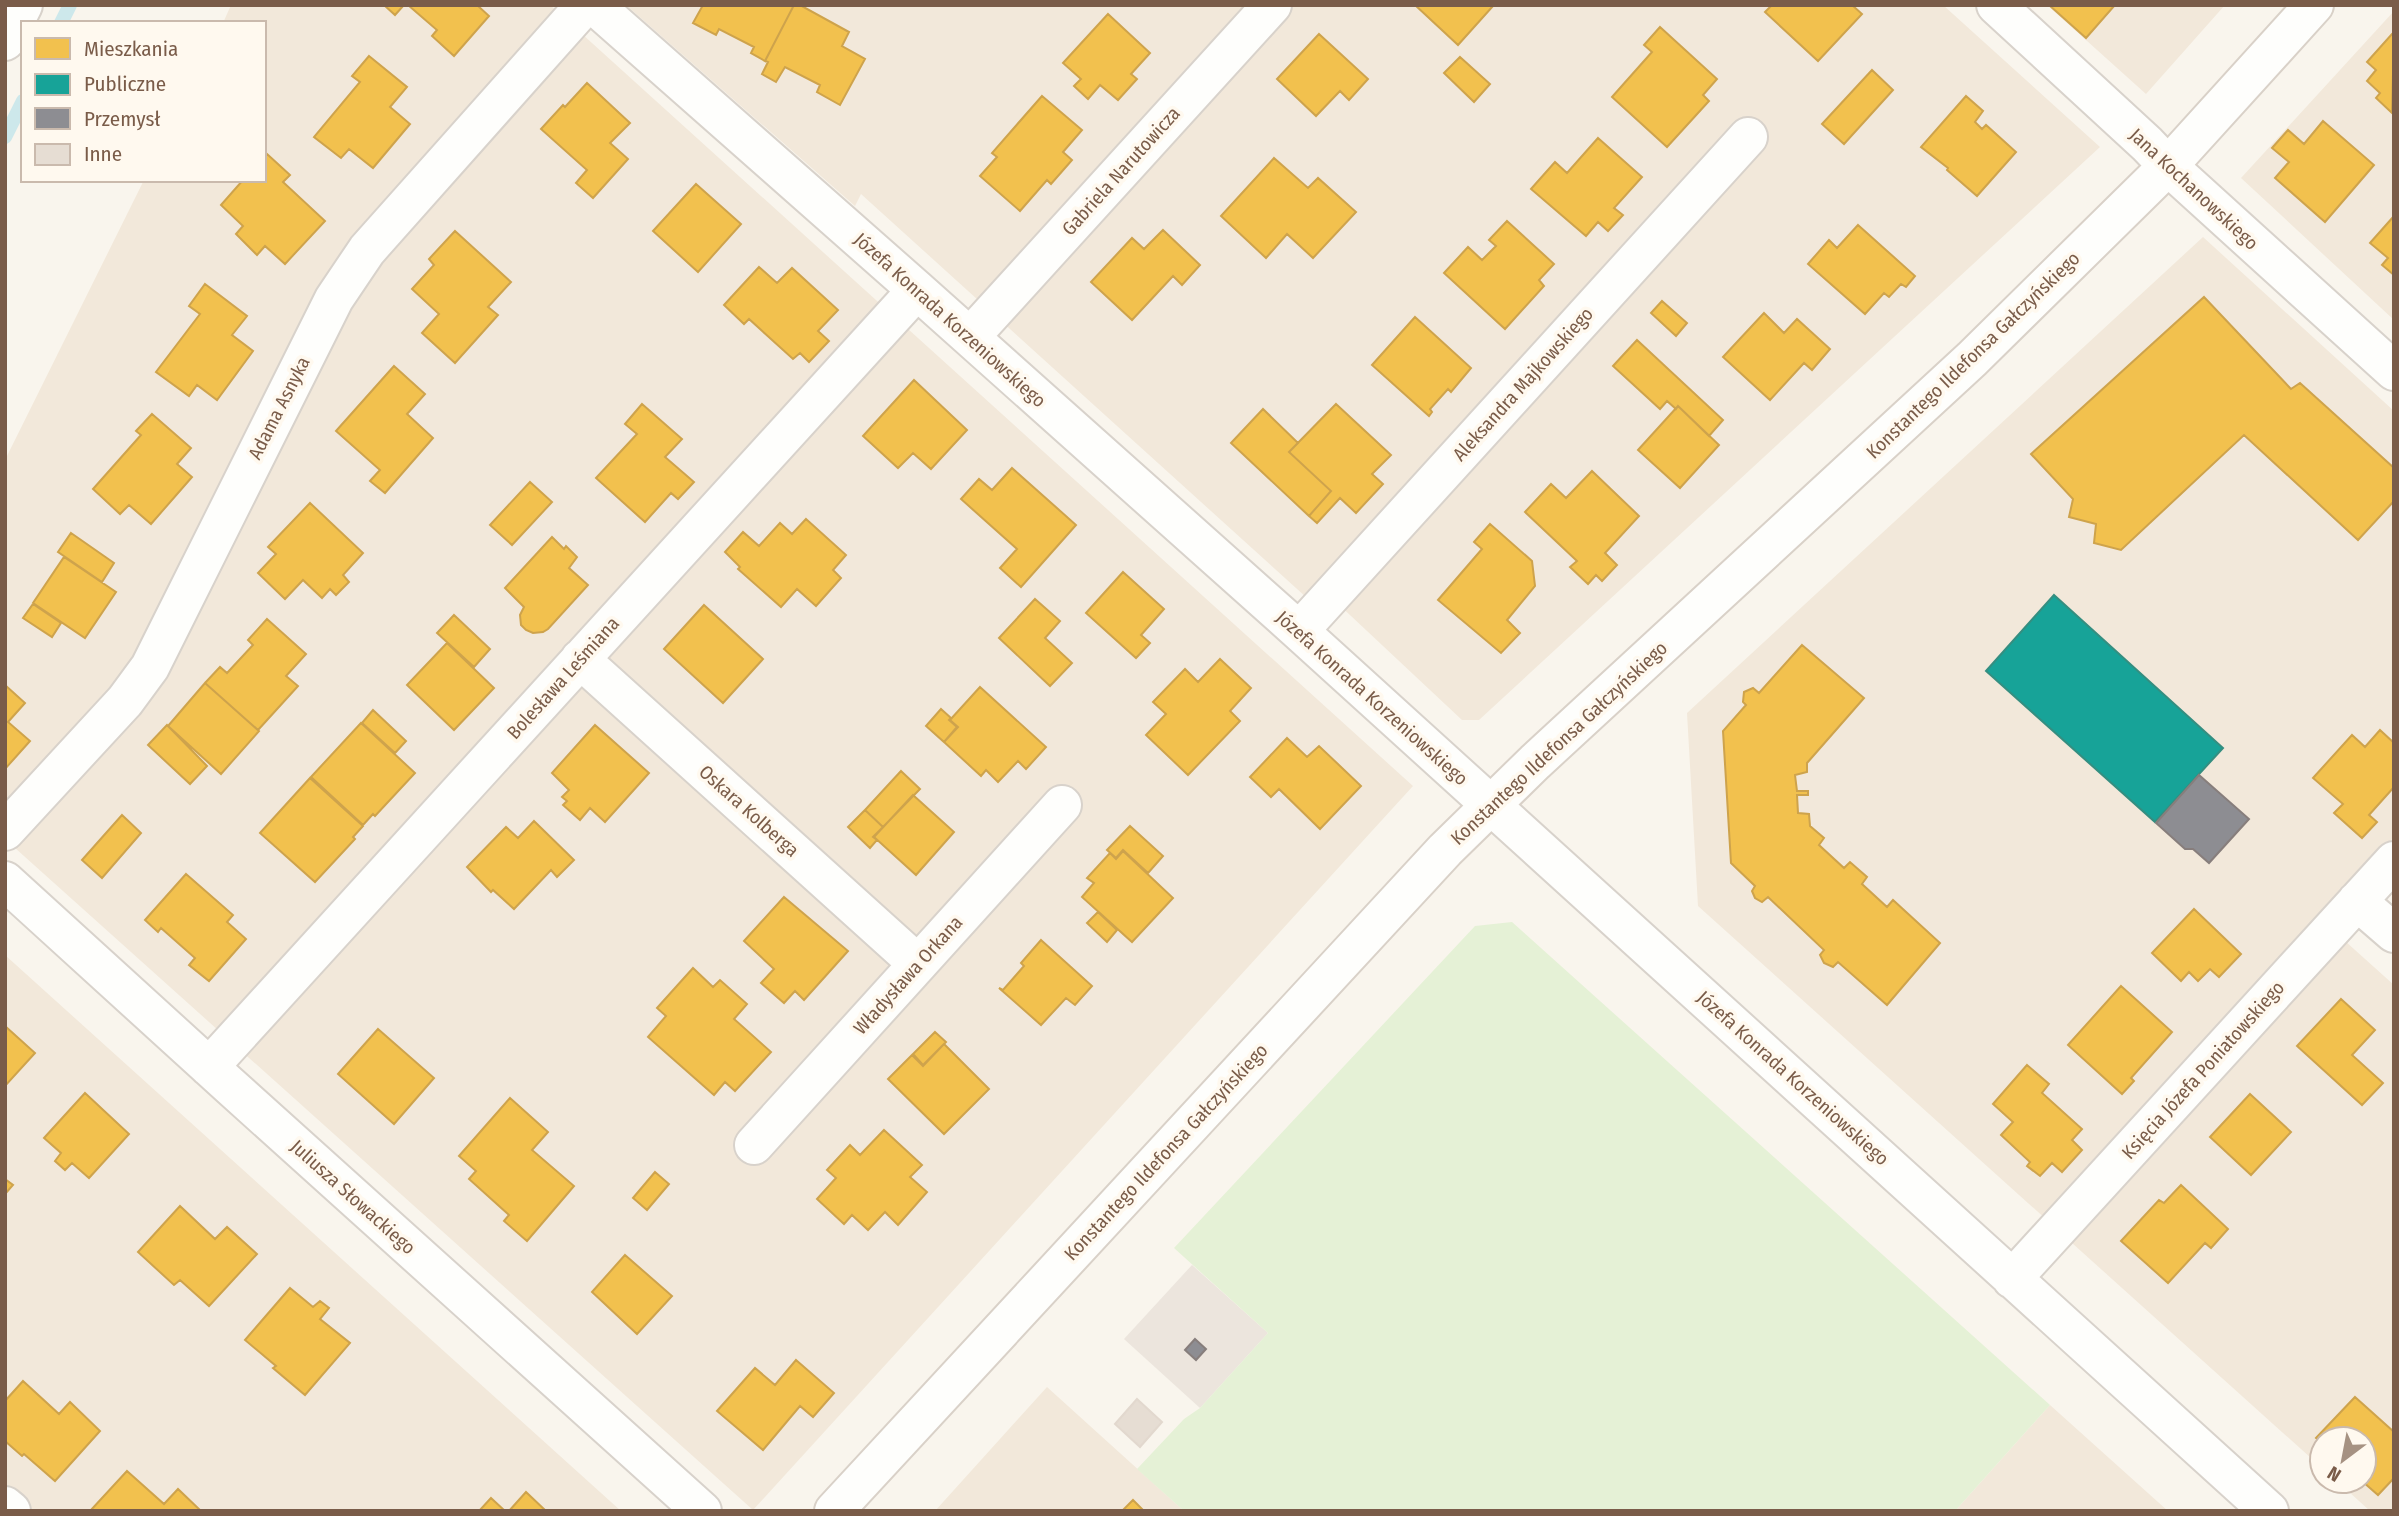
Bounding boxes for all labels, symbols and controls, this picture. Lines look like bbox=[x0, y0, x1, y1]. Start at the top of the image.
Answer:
legend bbox=[21, 21, 266, 182]
text: Mieszkania bbox=[84, 36, 178, 62]
text: Publiczne bbox=[84, 71, 166, 97]
street label: Gabriela Narutowicza bbox=[1057, 102, 1185, 240]
text: Przemysł bbox=[84, 106, 161, 132]
street label: Jana Kochanowskiego bbox=[2125, 123, 2263, 255]
text: Inne bbox=[84, 141, 122, 167]
street label: Józefa Konrada Korzeniowskiego bbox=[849, 228, 1051, 412]
street label: Konstantego Ildefonsa Gałczyńskiego bbox=[1861, 247, 2085, 463]
street label: Aleksandra Majkowskiego bbox=[1448, 302, 1598, 466]
street label: Adama Asnyka bbox=[243, 353, 315, 463]
street label: Józefa Konrada Korzeniowskiego bbox=[1271, 606, 1473, 790]
street label: Bolesława Leśmiana bbox=[502, 612, 624, 744]
street label: Konstantego Ildefonsa Gałczyńskiego bbox=[1446, 636, 1672, 850]
street label: Oskara Kolberga bbox=[694, 760, 804, 862]
street label: Władysława Orkana bbox=[849, 911, 967, 1039]
street label: Księcia Józefa Poniatowskiego bbox=[2117, 976, 2289, 1164]
street label: Józefa Konrada Korzeniowskiego bbox=[1692, 986, 1894, 1170]
street label: Konstantego Ildefonsa Gałczyńskiego bbox=[1059, 1039, 1273, 1265]
street label: Juliusza Słowackiego bbox=[286, 1135, 420, 1259]
north arrow bbox=[2308, 1425, 2378, 1495]
text: N bbox=[2323, 1461, 2345, 1487]

